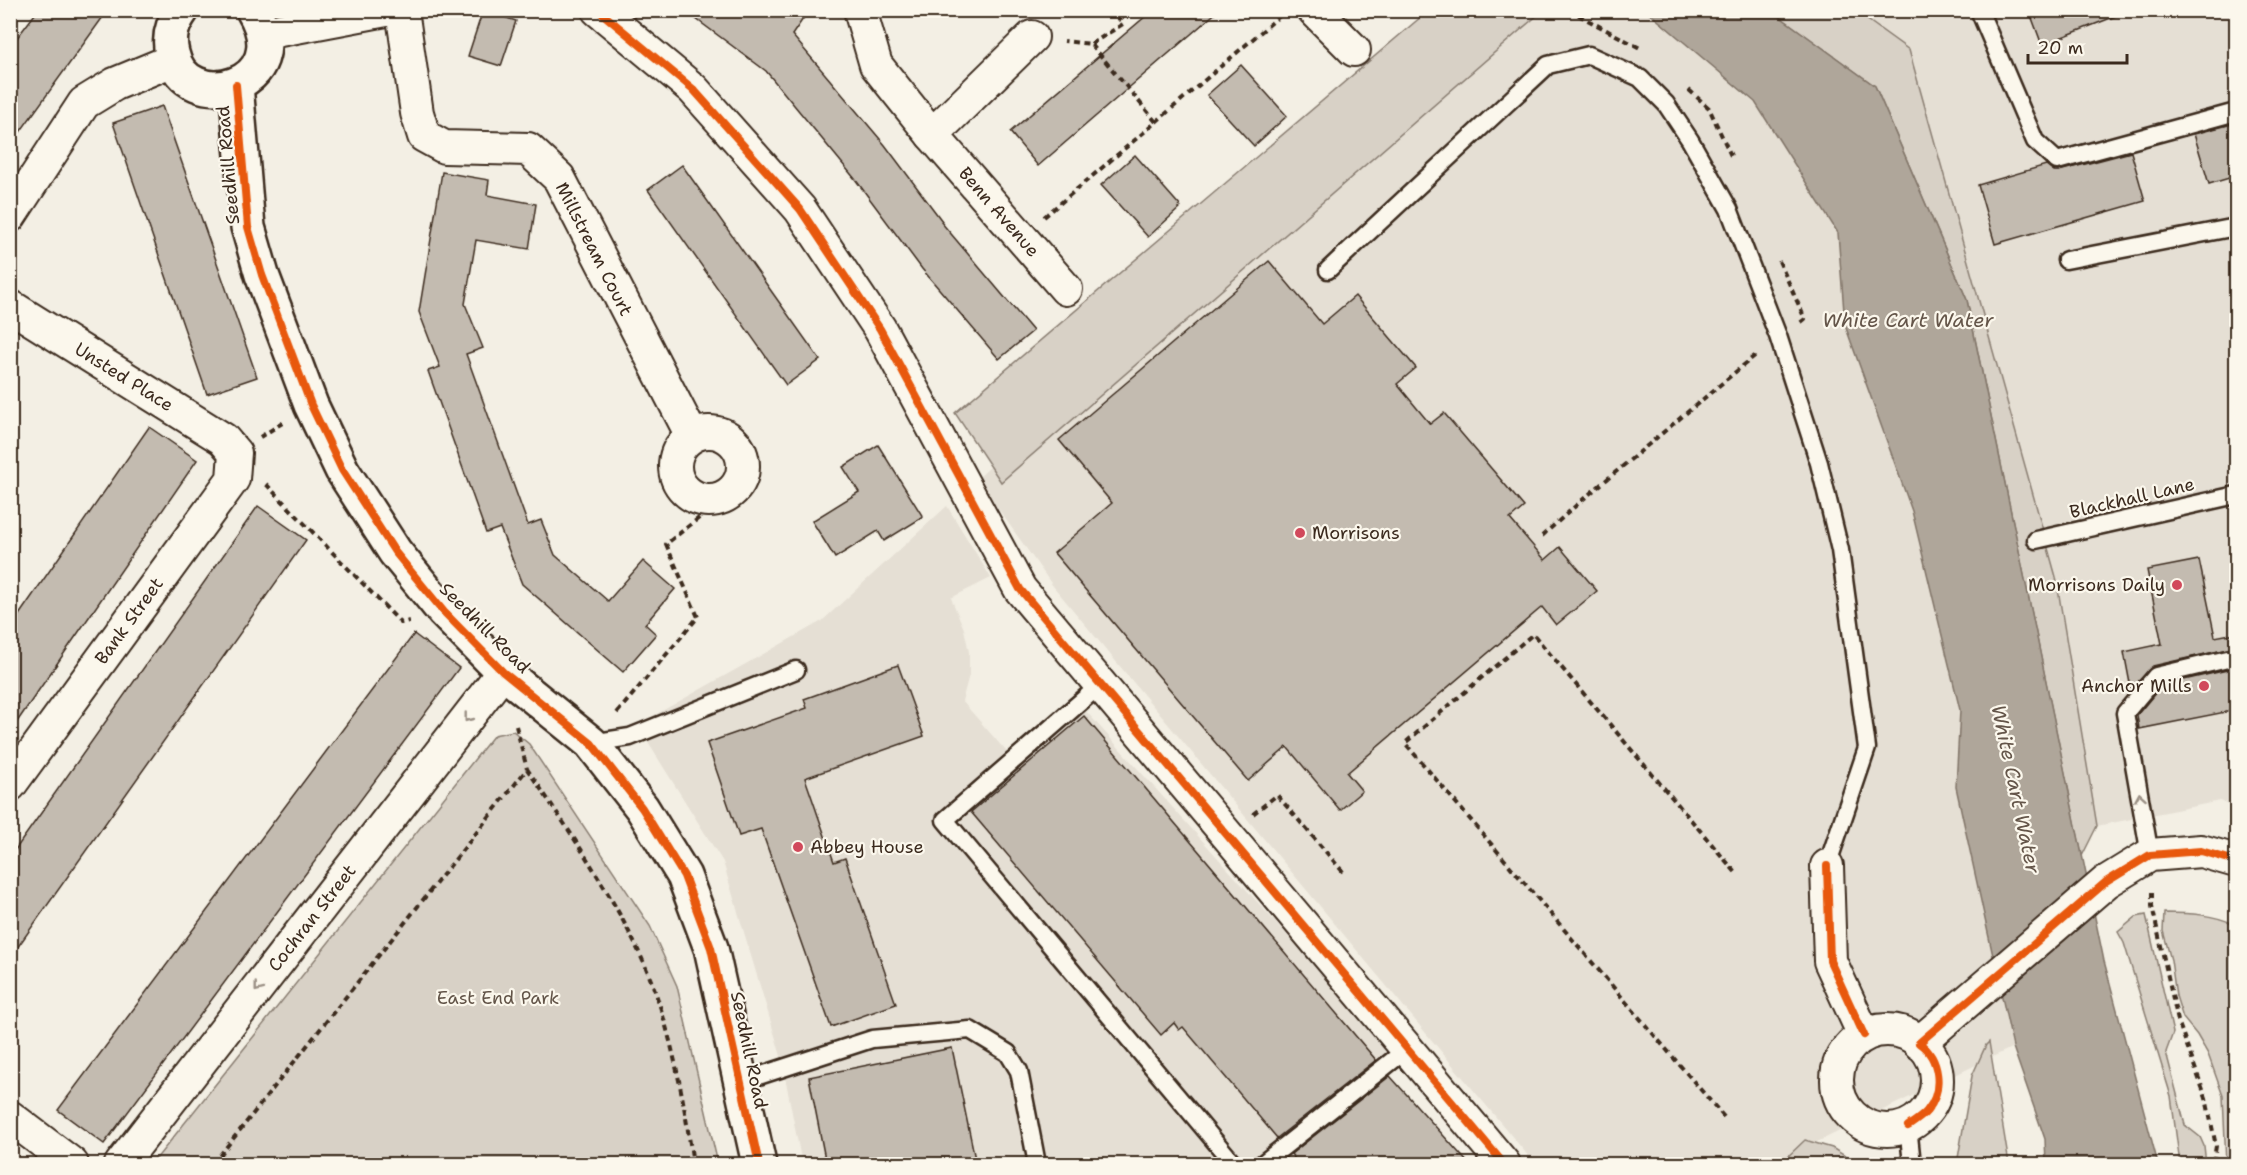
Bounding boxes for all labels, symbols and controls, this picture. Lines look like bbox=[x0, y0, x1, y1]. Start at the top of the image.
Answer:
scale bar bbox=[2028, 27, 2127, 65]
text: 20 m bbox=[2037, 36, 2083, 60]
street label: Seedhill Road bbox=[211, 105, 245, 225]
street label: Benn Avenue bbox=[953, 162, 1045, 262]
street label: Millstream Court bbox=[550, 178, 638, 320]
water label: White Cart Water bbox=[1822, 307, 1994, 333]
street label: Unsted Place bbox=[70, 337, 178, 417]
street label: Blackhall Lane bbox=[2067, 472, 2197, 524]
place label: Morrisons bbox=[1312, 521, 1400, 545]
marker: Morrisons bbox=[1293, 526, 1307, 540]
street label: Bank Street bbox=[89, 573, 169, 669]
place label: Morrisons Daily bbox=[2028, 573, 2165, 597]
street label: Seedhill Road bbox=[434, 577, 536, 679]
marker: Morrisons Daily bbox=[2170, 578, 2184, 592]
place label: Anchor Mills bbox=[2081, 674, 2192, 698]
marker: Anchor Mills bbox=[2197, 679, 2211, 693]
water label: White Cart Water bbox=[1985, 702, 2047, 876]
one-way arrow bbox=[464, 711, 475, 722]
one-way arrow bbox=[2134, 792, 2147, 802]
place label: Abbey House bbox=[810, 835, 924, 859]
marker: Abbey House bbox=[791, 840, 805, 854]
street label: Cochran Street bbox=[263, 859, 361, 976]
one-way arrow bbox=[254, 981, 265, 992]
park label: East End Park bbox=[437, 986, 559, 1010]
street label: Seedhill Road bbox=[725, 989, 773, 1111]

